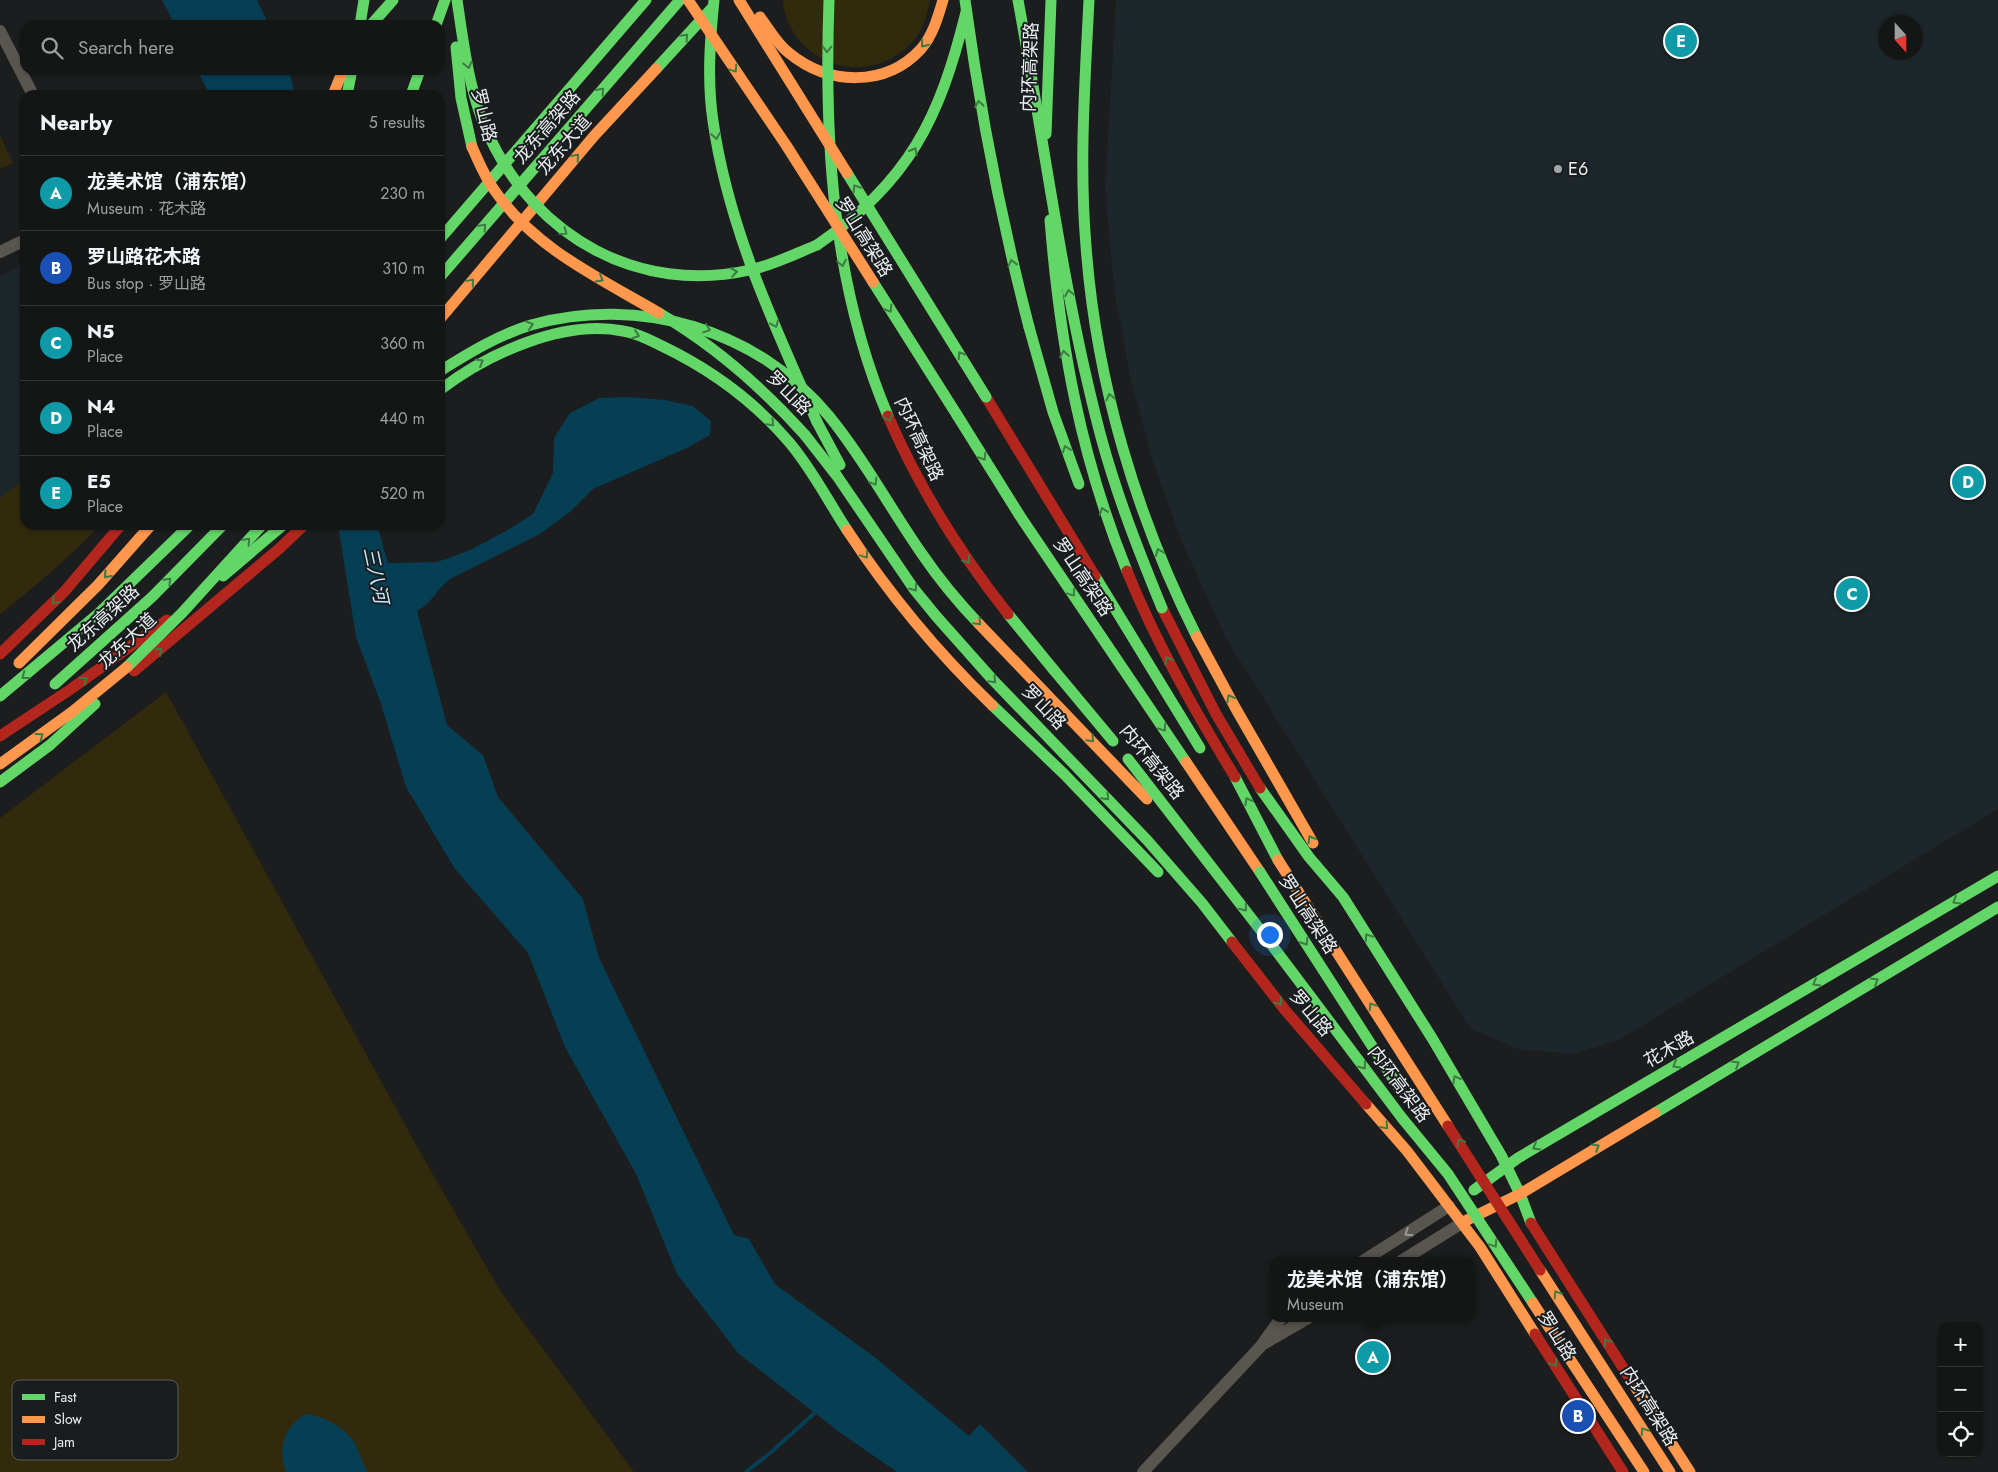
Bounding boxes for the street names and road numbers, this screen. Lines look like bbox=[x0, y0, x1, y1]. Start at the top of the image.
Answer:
street label: 内环高架路 bbox=[1015, 22, 1045, 112]
street label: 龙东高架路 bbox=[508, 85, 586, 169]
street label: 罗山路 bbox=[465, 86, 503, 144]
street label: 龙东大道 bbox=[531, 109, 597, 181]
street label: 罗山高架路 bbox=[829, 192, 899, 282]
street label: 罗山路 bbox=[761, 365, 817, 421]
street label: 内环高架路 bbox=[888, 393, 950, 485]
street label: 罗山高架路 bbox=[1047, 532, 1119, 622]
street label: 龙东高架路 bbox=[61, 578, 145, 658]
street label: 龙东大道 bbox=[92, 607, 162, 675]
street label: 罗山路 bbox=[1016, 679, 1072, 735]
street label: 内环高架路 bbox=[1114, 719, 1190, 805]
street label: 罗山高架路 bbox=[1273, 869, 1343, 959]
street label: 罗山路 bbox=[1284, 984, 1338, 1042]
street label: 花木路 bbox=[1639, 1024, 1699, 1074]
street label: 内环高架路 bbox=[1362, 1040, 1436, 1128]
street label: 罗山路 bbox=[1532, 1306, 1582, 1366]
street label: 内环高架路 bbox=[1614, 1361, 1684, 1451]

